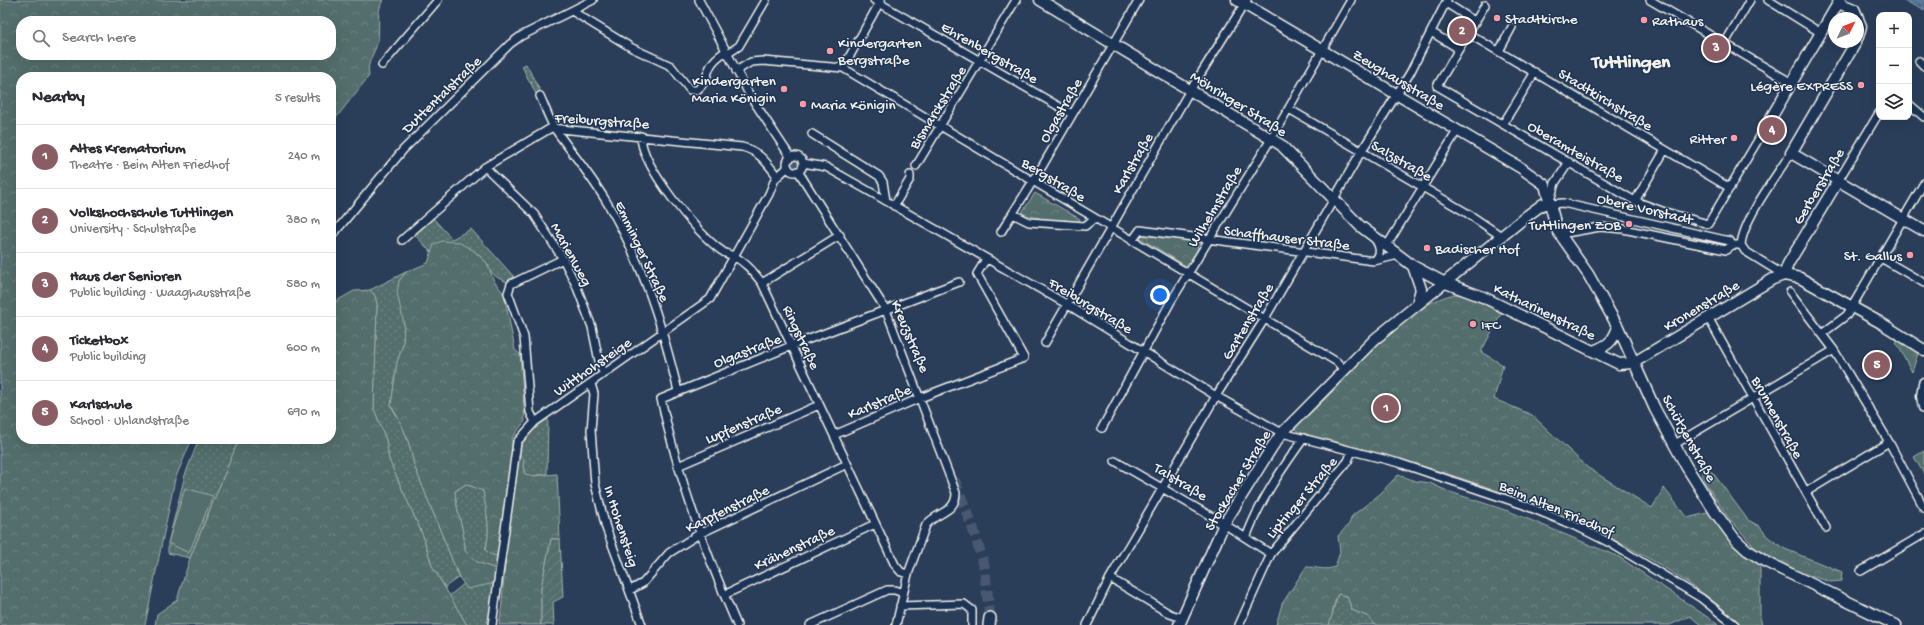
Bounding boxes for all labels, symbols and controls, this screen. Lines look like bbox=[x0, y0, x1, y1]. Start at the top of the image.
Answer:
place label: Stadtkirche bbox=[1505, 11, 1578, 29]
north arrow bbox=[1828, 12, 1864, 48]
map controls bbox=[1876, 12, 1912, 120]
button: + bbox=[1876, 12, 1912, 48]
marker: Stadtkirche bbox=[1492, 13, 1502, 23]
place label: Rathaus bbox=[1652, 13, 1704, 31]
marker: Rathaus bbox=[1639, 15, 1649, 25]
search box bbox=[16, 16, 336, 60]
pin: 2 bbox=[1449, 16, 1475, 46]
street label: Ehrenbergstraße bbox=[937, 19, 1041, 89]
icon: search bbox=[30, 27, 52, 49]
text: Search here bbox=[62, 29, 136, 47]
pin: 3 bbox=[1703, 33, 1729, 63]
place label: Kindergarten Bergstraße bbox=[837, 35, 922, 70]
marker: Kindergarten Bergstraße bbox=[825, 46, 835, 56]
street label: Zeughausstraße bbox=[1349, 46, 1447, 115]
button: − bbox=[1876, 48, 1912, 84]
district label: Tuttlingen bbox=[1590, 52, 1671, 75]
street label: Duttentalstraße bbox=[398, 53, 486, 139]
street label: Bismarckstraße bbox=[905, 63, 972, 154]
street label: Stadtkirchstraße bbox=[1555, 65, 1656, 136]
street label: Möhringer Straße bbox=[1186, 68, 1290, 142]
place label: Kindergarten Maria Königin bbox=[691, 73, 776, 108]
street label: Olgastraße bbox=[1036, 75, 1087, 146]
place label: Légère EXPRESS bbox=[1750, 78, 1853, 96]
marker: Légère EXPRESS bbox=[1856, 80, 1866, 90]
marker: Kindergarten Maria Königin bbox=[779, 84, 789, 94]
button: layers bbox=[1876, 84, 1912, 120]
text: Nearby bbox=[32, 88, 85, 108]
text: 5 results bbox=[275, 91, 320, 106]
place label: Maria Königin bbox=[811, 97, 896, 115]
marker: Maria Königin bbox=[798, 99, 808, 109]
street label: Freiburgstraße bbox=[553, 110, 650, 134]
pin: 4 bbox=[1759, 115, 1785, 145]
street label: Oberamteistraße bbox=[1524, 118, 1627, 188]
street label: Karlstraße bbox=[1109, 130, 1158, 198]
place label: Ritter bbox=[1690, 131, 1728, 149]
marker: Ritter bbox=[1729, 133, 1739, 143]
street label: Salzstraße bbox=[1367, 137, 1435, 186]
text: Altes Krematorium bbox=[70, 140, 186, 158]
street label: Gerberstraße bbox=[1790, 145, 1850, 228]
text: 1 bbox=[42, 149, 48, 164]
text: 240 m bbox=[288, 149, 320, 164]
street label: Bergstraße bbox=[1017, 154, 1088, 207]
text: Theatre · Beim Alten Friedhof bbox=[70, 158, 229, 173]
street label: Wilhelmstraße bbox=[1185, 163, 1247, 251]
street label: Obere Vorstadt bbox=[1595, 190, 1696, 230]
street label: Emminger Straße bbox=[610, 198, 673, 306]
text: Volkshochschule Tuttlingen bbox=[70, 204, 233, 222]
text: 2 bbox=[42, 213, 48, 228]
text: 380 m bbox=[286, 213, 320, 228]
place label: Tuttlingen ZOB bbox=[1528, 217, 1621, 235]
marker: Tuttlingen ZOB bbox=[1624, 219, 1634, 229]
street label: Marienweg bbox=[545, 220, 595, 290]
text: University · Schulstraße bbox=[70, 222, 196, 237]
street label: Schaffhauser Straße bbox=[1223, 222, 1351, 256]
place label: Badischer Hof bbox=[1434, 241, 1521, 259]
marker: Badischer Hof bbox=[1422, 243, 1432, 253]
place label: St. Gallus bbox=[1844, 248, 1902, 266]
marker: St. Gallus bbox=[1905, 250, 1915, 260]
text: Haus der Senioren bbox=[70, 268, 181, 286]
street label: Freiburgstraße bbox=[1044, 274, 1136, 339]
text: 3 bbox=[42, 277, 48, 292]
text: 580 m bbox=[286, 277, 320, 292]
street label: Kronenstraße bbox=[1661, 277, 1744, 336]
street label: Gartenstraße bbox=[1219, 280, 1279, 364]
street label: Katharinenstraße bbox=[1490, 280, 1599, 346]
your location bbox=[1150, 285, 1170, 305]
text: Public building · Waaghausstraße bbox=[70, 286, 251, 301]
street label: Kreuzstraße bbox=[886, 298, 933, 376]
street label: Ringstraße bbox=[777, 303, 823, 373]
place label: IFC bbox=[1481, 317, 1501, 335]
marker: IFC bbox=[1468, 319, 1478, 329]
street label: Olgastraße bbox=[711, 331, 784, 373]
text: Ticketbox bbox=[70, 332, 128, 350]
street label: Witthohsteige bbox=[551, 334, 636, 401]
text: 4 bbox=[42, 341, 48, 356]
text: 600 m bbox=[286, 341, 320, 356]
text: Public building bbox=[70, 350, 146, 365]
pin: 5 bbox=[1864, 350, 1890, 380]
street label: Brunnenstraße bbox=[1746, 373, 1806, 462]
street label: Karlstraße bbox=[845, 381, 915, 424]
street label: Schützenstraße bbox=[1657, 392, 1720, 486]
pin: 1 bbox=[1373, 393, 1399, 423]
text: Karlschule bbox=[70, 396, 132, 414]
street label: Lupfenstraße bbox=[703, 401, 785, 449]
text: 5 bbox=[42, 405, 48, 420]
text: 690 m bbox=[287, 405, 320, 420]
text: School · Uhlandstraße bbox=[70, 414, 189, 429]
street label: Stockacher Straße bbox=[1202, 427, 1276, 535]
street label: Liptinger Straße bbox=[1263, 453, 1342, 543]
street label: Talstraße bbox=[1149, 459, 1210, 506]
street label: Beim Alten Friedhof bbox=[1495, 477, 1618, 543]
street label: Karpfenstraße bbox=[683, 482, 773, 538]
street label: In Hohensteig bbox=[598, 484, 642, 570]
street label: Krähenstraße bbox=[752, 522, 838, 575]

